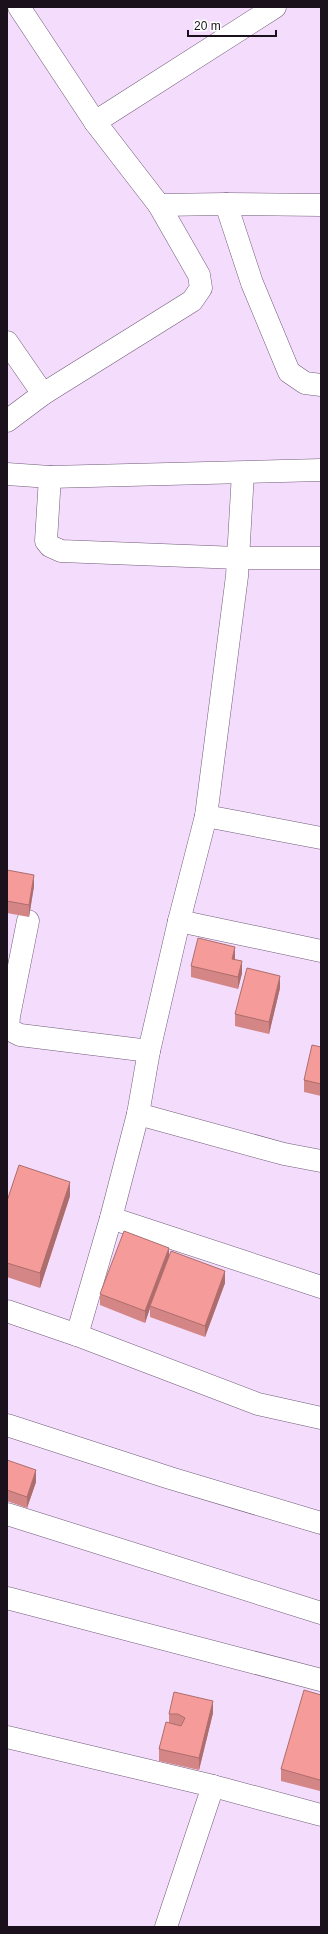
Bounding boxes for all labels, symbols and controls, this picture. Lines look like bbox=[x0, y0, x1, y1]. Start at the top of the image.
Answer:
scale bar bbox=[188, 12, 276, 38]
text: 20 m bbox=[194, 19, 221, 33]

